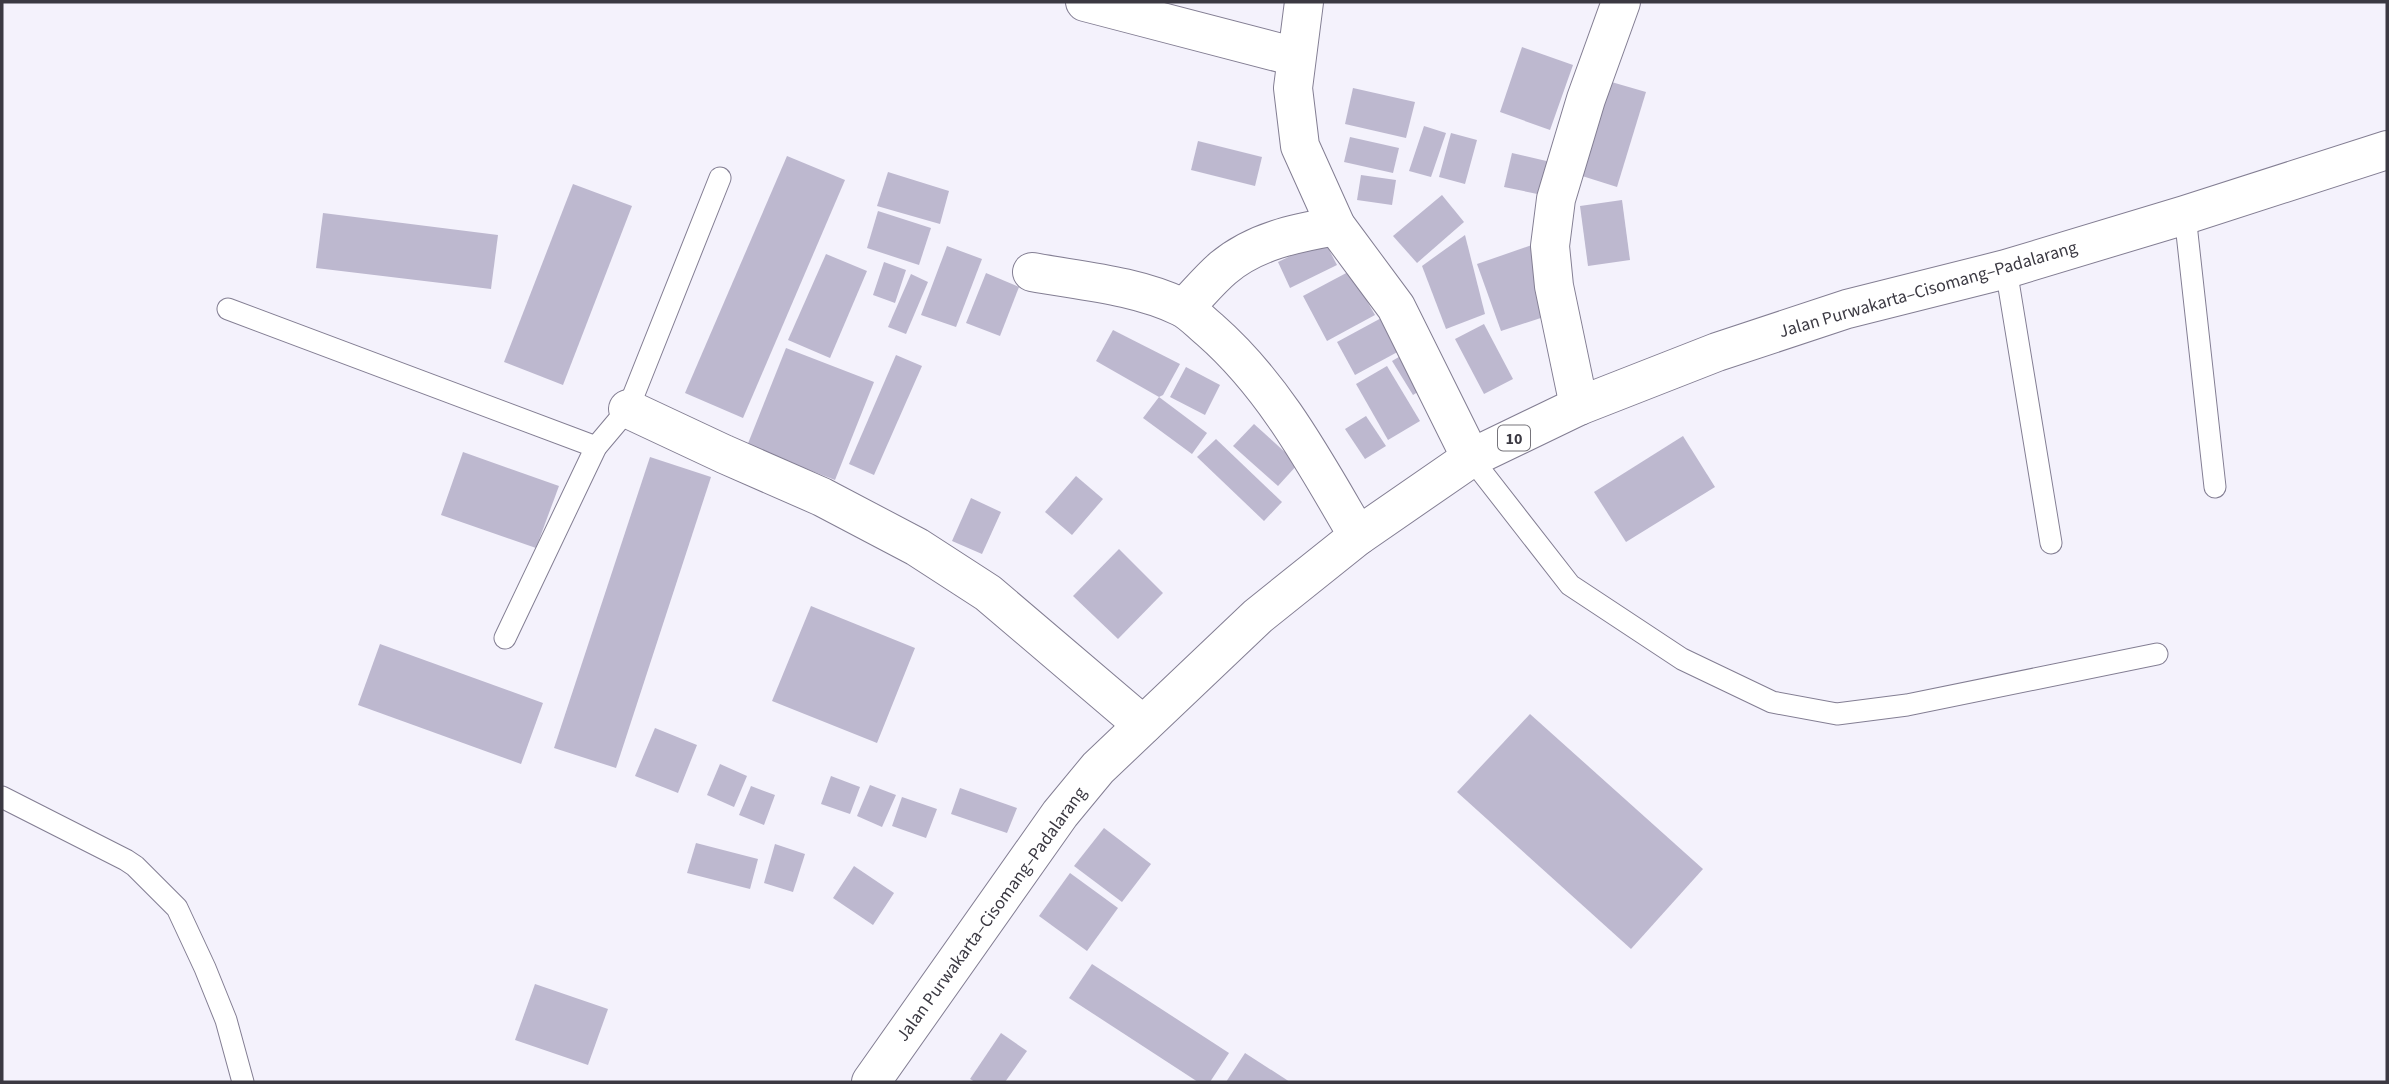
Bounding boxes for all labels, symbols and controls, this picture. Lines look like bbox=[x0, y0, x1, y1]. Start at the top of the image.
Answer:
street label: Jalan Purwakarta–Cisomang–Padalarang bbox=[1776, 235, 2080, 344]
road number: 10 bbox=[1498, 426, 1530, 450]
street label: Jalan Purwakarta–Cisomang–Padalarang bbox=[890, 782, 1092, 1047]

